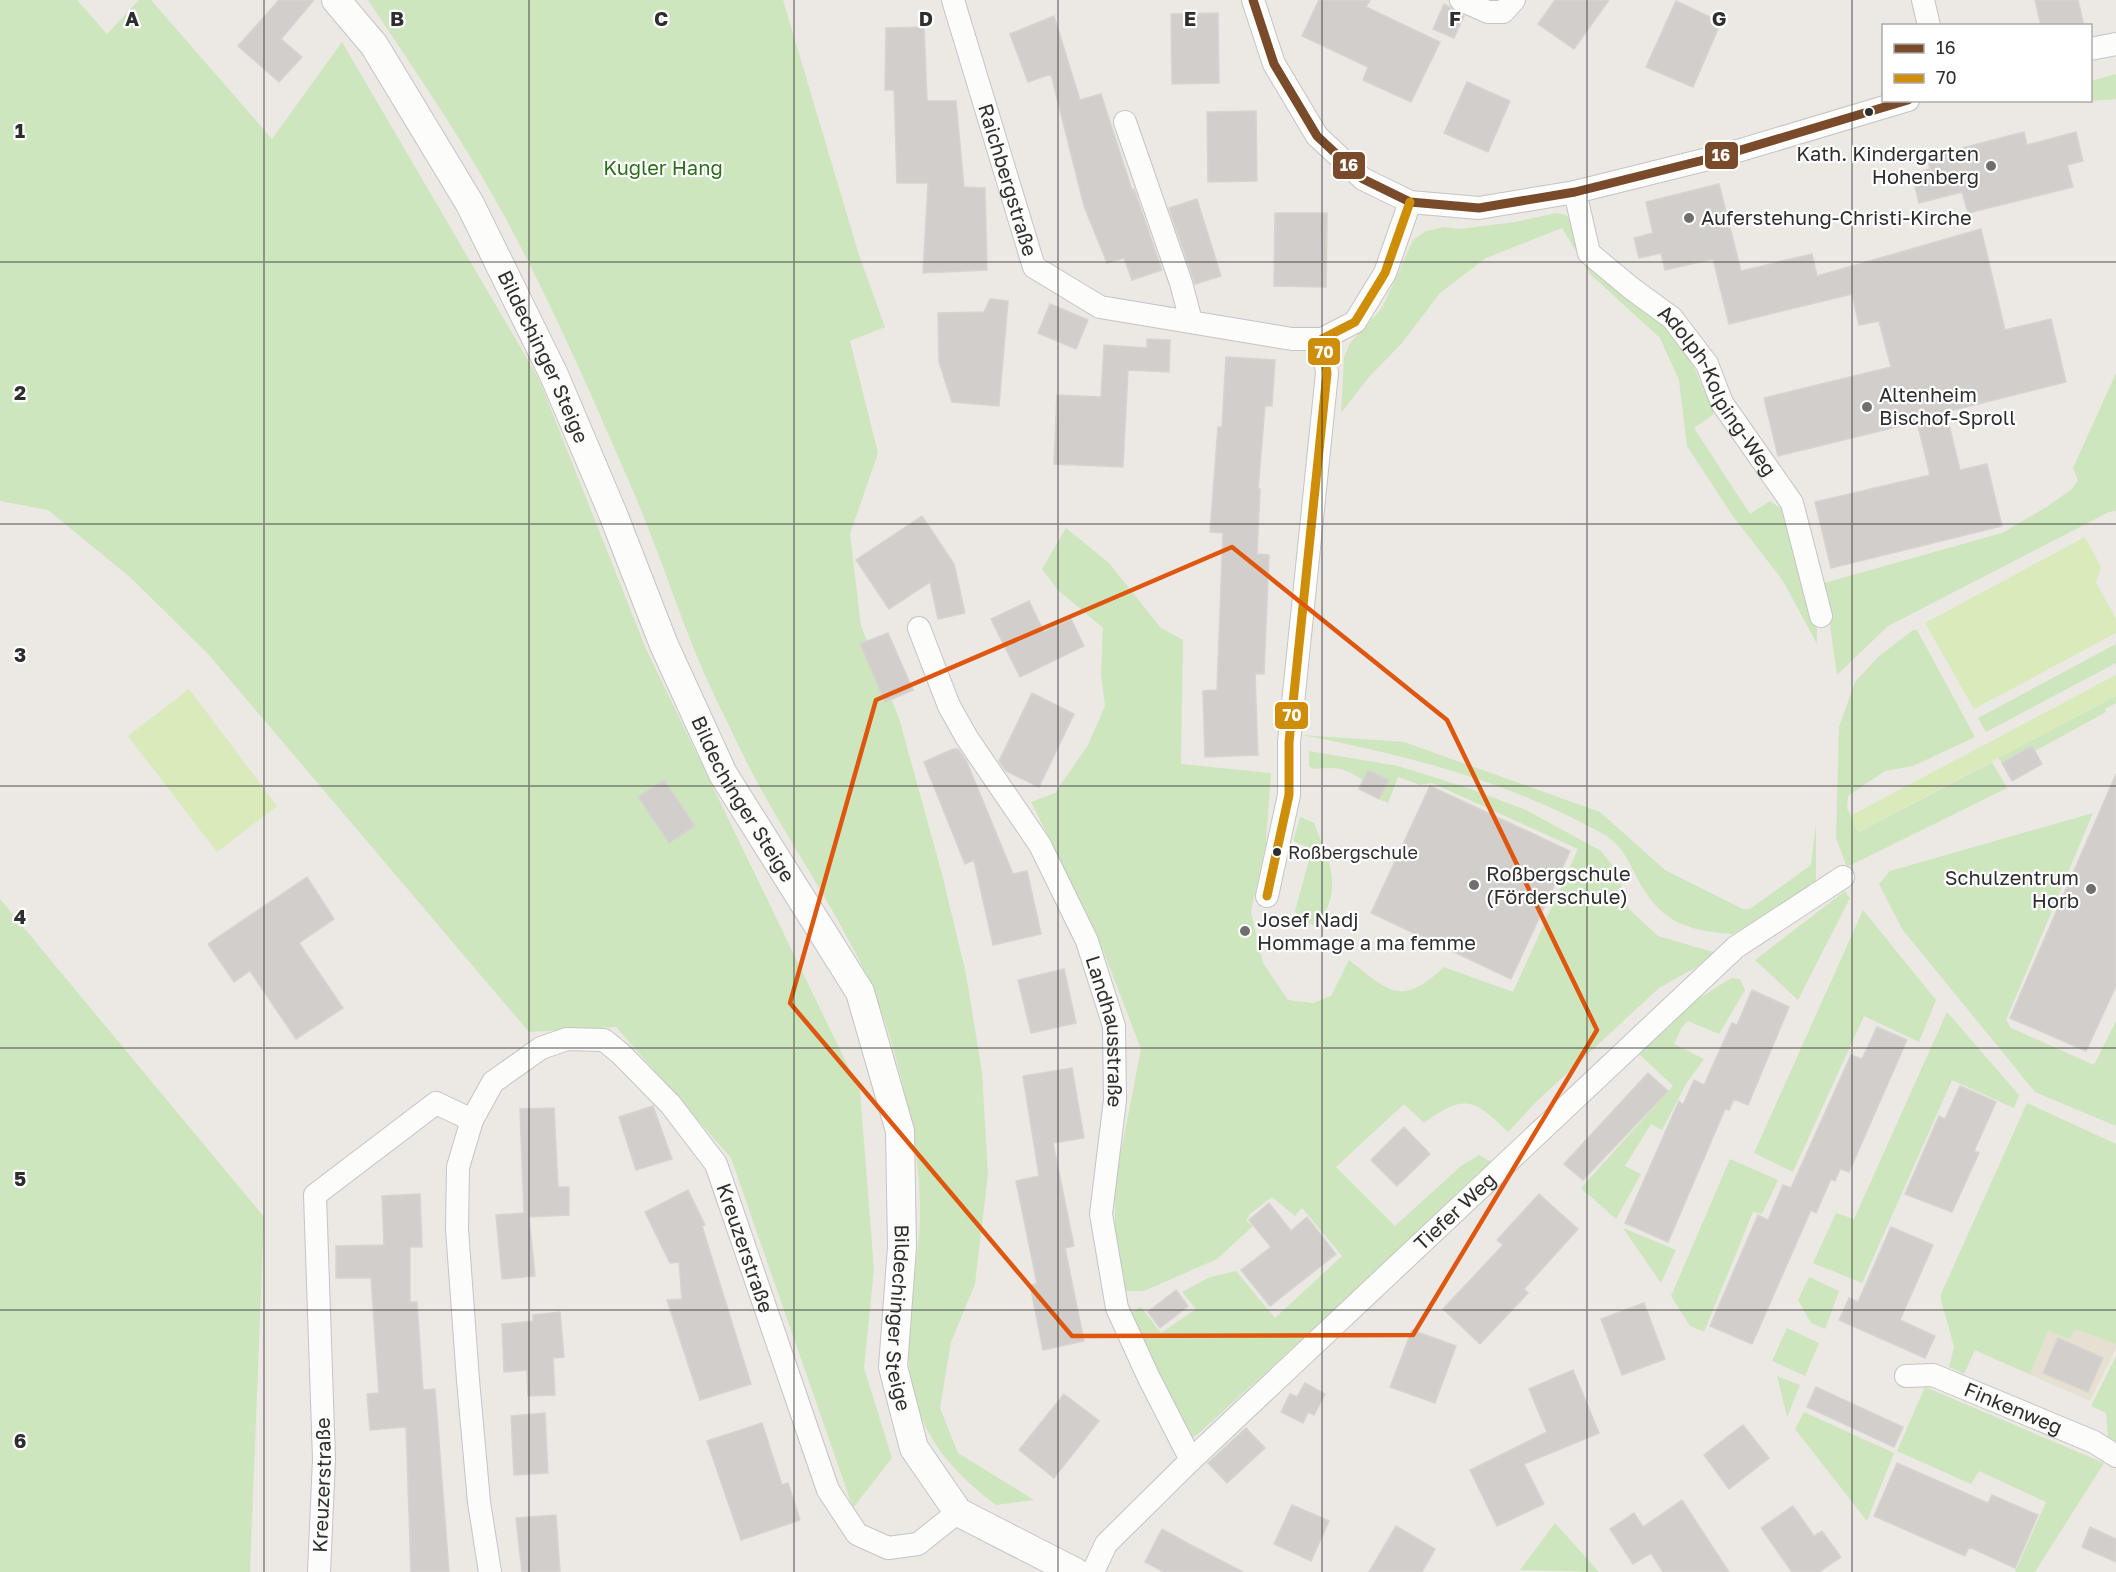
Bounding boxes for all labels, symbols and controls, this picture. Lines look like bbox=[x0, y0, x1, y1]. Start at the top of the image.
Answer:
text: A bbox=[125, 6, 139, 30]
text: B bbox=[390, 6, 404, 30]
text: C bbox=[654, 6, 668, 30]
text: D bbox=[919, 6, 933, 30]
text: E bbox=[1184, 6, 1196, 30]
text: F bbox=[1449, 6, 1461, 30]
text: G bbox=[1712, 6, 1726, 30]
legend bbox=[1882, 24, 2092, 102]
text: 16 bbox=[1936, 36, 1956, 58]
text: 70 bbox=[1936, 66, 1957, 88]
street label: Raichbergstraße bbox=[974, 101, 1043, 259]
unlabelled marker bbox=[1863, 106, 1875, 118]
text: 1 bbox=[15, 118, 25, 142]
line badge: 16 bbox=[1704, 141, 1739, 170]
place label: Kath. Kindergarten Hohenberg bbox=[1796, 141, 1979, 188]
text: 16 bbox=[1712, 145, 1730, 165]
line badge: 16 bbox=[1332, 151, 1366, 180]
park label: Kugler Hang bbox=[603, 155, 723, 179]
text: 16 bbox=[1340, 155, 1358, 175]
marker: Kath. Kindergarten Hohenberg bbox=[1984, 159, 1998, 173]
place label: Auferstehung-Christi-Kirche bbox=[1701, 205, 1972, 229]
marker: Auferstehung-Christi-Kirche bbox=[1682, 211, 1696, 225]
street label: Bildechinger Steige bbox=[493, 266, 594, 446]
street label: Adolph-Kolping-Weg bbox=[1654, 299, 1782, 480]
line badge: 70 bbox=[1307, 337, 1341, 366]
text: 70 bbox=[1314, 342, 1334, 362]
text: 2 bbox=[14, 380, 26, 404]
place label: Altenheim Bischof-Sproll bbox=[1879, 382, 2016, 429]
marker: Altenheim Bischof-Sproll bbox=[1860, 400, 1874, 414]
text: 3 bbox=[14, 642, 26, 666]
line badge: 70 bbox=[1274, 701, 1309, 730]
text: 70 bbox=[1282, 705, 1302, 725]
street label: Bildechinger Steige bbox=[687, 712, 801, 886]
place label: Roßbergschule bbox=[1288, 841, 1418, 863]
marker: Roßbergschule bbox=[1271, 846, 1283, 858]
place label: Roßbergschule (Förderschule) bbox=[1486, 861, 1631, 908]
place label: Schulzentrum Horb bbox=[1945, 865, 2079, 912]
marker: Roßbergschule (Förderschule) bbox=[1467, 878, 1481, 892]
marker: Schulzentrum Horb bbox=[2084, 882, 2098, 896]
text: 4 bbox=[14, 904, 26, 928]
place label: Josef Nadj Hommage a ma femme bbox=[1257, 907, 1476, 954]
marker: Josef Nadj Hommage a ma femme bbox=[1238, 924, 1252, 938]
street label: Landhausstraße bbox=[1081, 952, 1128, 1109]
text: 5 bbox=[14, 1166, 26, 1190]
street label: Tiefer Weg bbox=[1409, 1167, 1500, 1255]
street label: Kreuzerstraße bbox=[712, 1180, 779, 1316]
street label: Bildechinger Steige bbox=[882, 1224, 917, 1413]
street label: Finkenweg bbox=[1961, 1376, 2066, 1439]
street label: Kreuzerstraße bbox=[307, 1417, 335, 1553]
text: 6 bbox=[14, 1428, 26, 1452]

